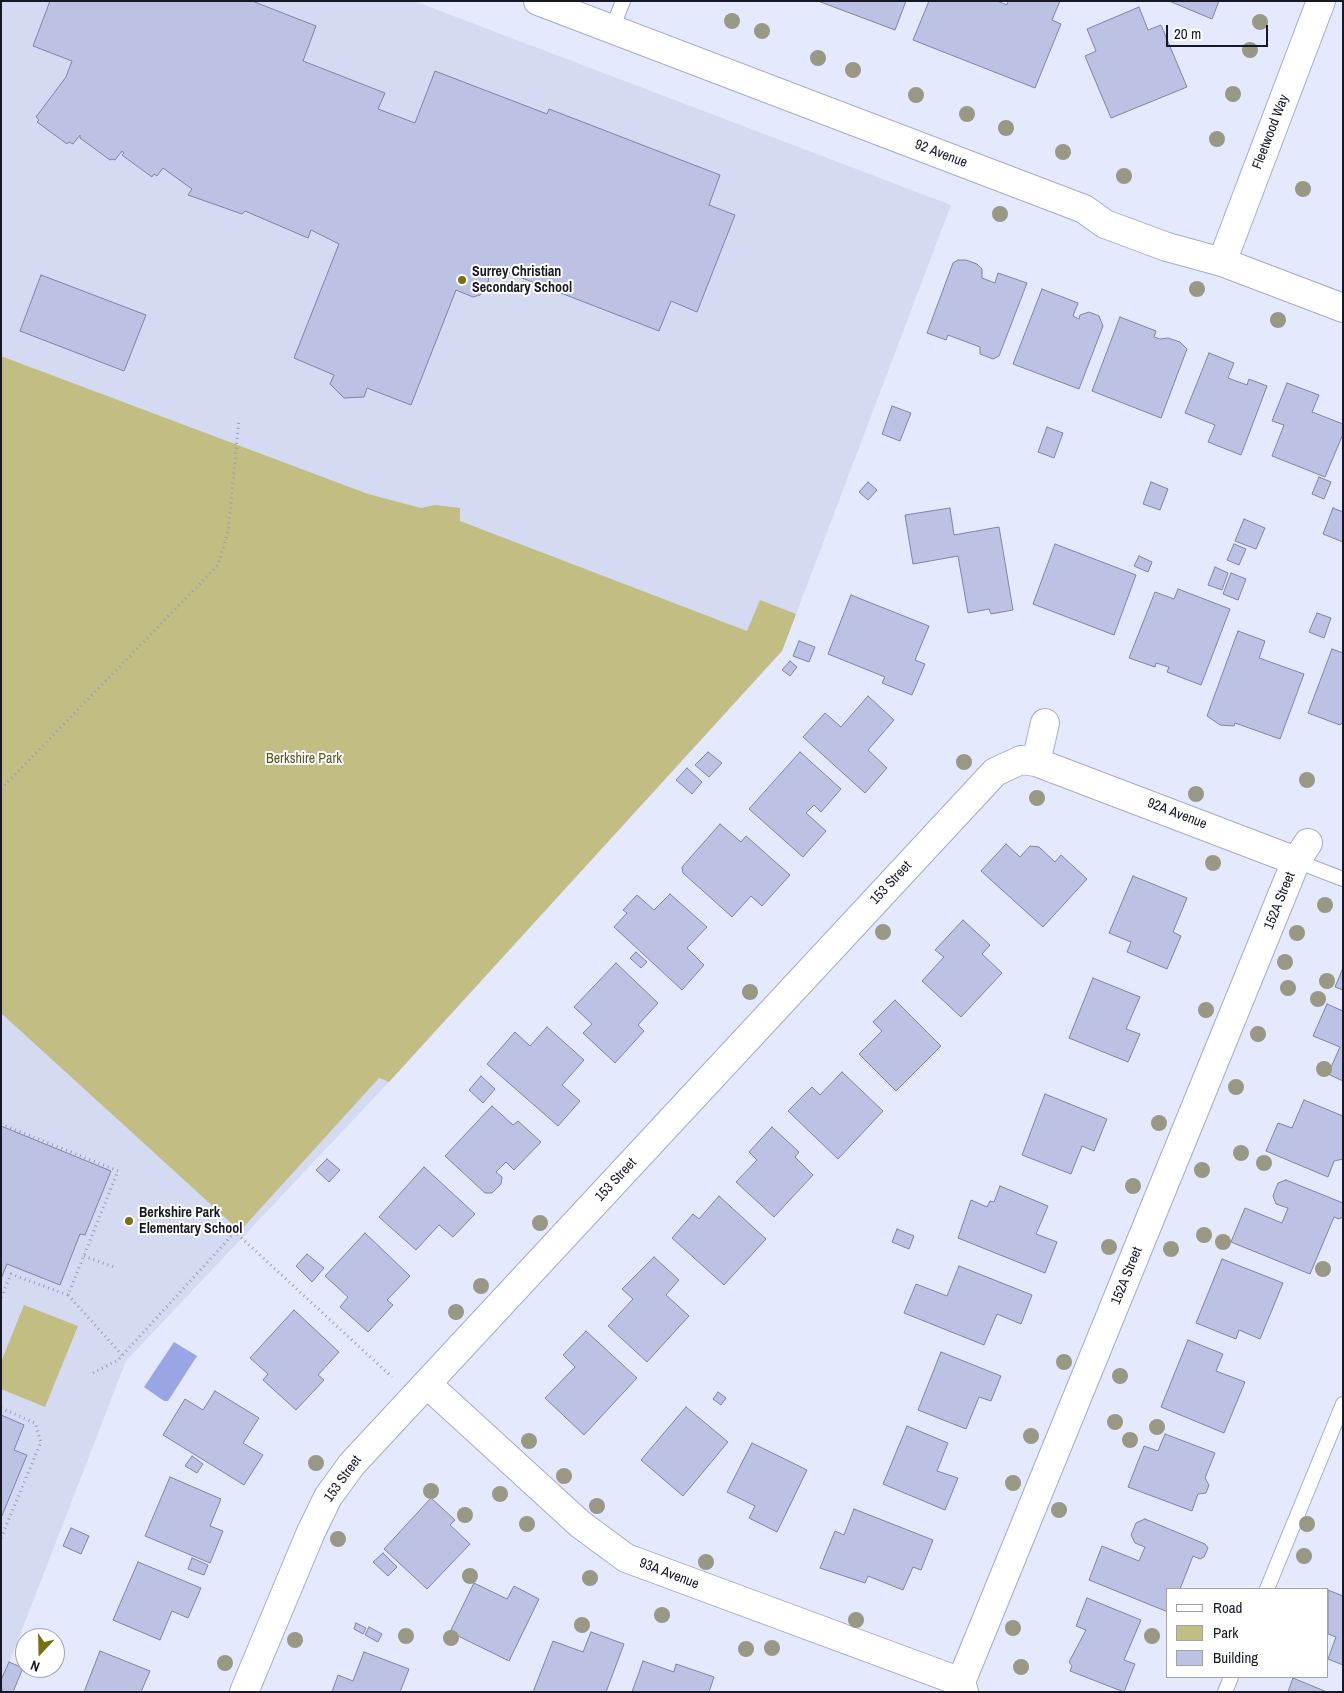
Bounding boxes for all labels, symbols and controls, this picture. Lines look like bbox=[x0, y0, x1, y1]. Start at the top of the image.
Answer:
scale bar bbox=[1169, 15, 1272, 47]
text: 20 m bbox=[1174, 23, 1201, 44]
street label: Fleetwood Way bbox=[1249, 92, 1293, 172]
street label: 92 Avenue bbox=[912, 136, 970, 172]
place label: Surrey Christian Secondary School bbox=[472, 264, 572, 296]
marker: Surrey Christian Secondary School bbox=[456, 274, 468, 286]
park label: Berkshire Park bbox=[266, 751, 342, 767]
street label: 92A Avenue bbox=[1145, 795, 1209, 833]
street label: 153 Street bbox=[867, 858, 915, 908]
street label: 152A Street bbox=[1261, 870, 1299, 932]
street label: 153 Street bbox=[592, 1155, 640, 1205]
place label: Berkshire Park Elementary School bbox=[139, 1205, 242, 1238]
marker: Berkshire Park Elementary School bbox=[123, 1215, 135, 1227]
street label: 152A Street bbox=[1108, 1245, 1146, 1307]
street label: 153 Street bbox=[321, 1453, 365, 1505]
street label: 93A Avenue bbox=[637, 1555, 701, 1593]
legend bbox=[1166, 1588, 1329, 1678]
text: Road bbox=[1213, 1597, 1242, 1618]
text: Park bbox=[1213, 1622, 1238, 1643]
north arrow bbox=[15, 1628, 65, 1678]
text: Building bbox=[1213, 1647, 1258, 1668]
text: N bbox=[28, 1656, 42, 1676]

